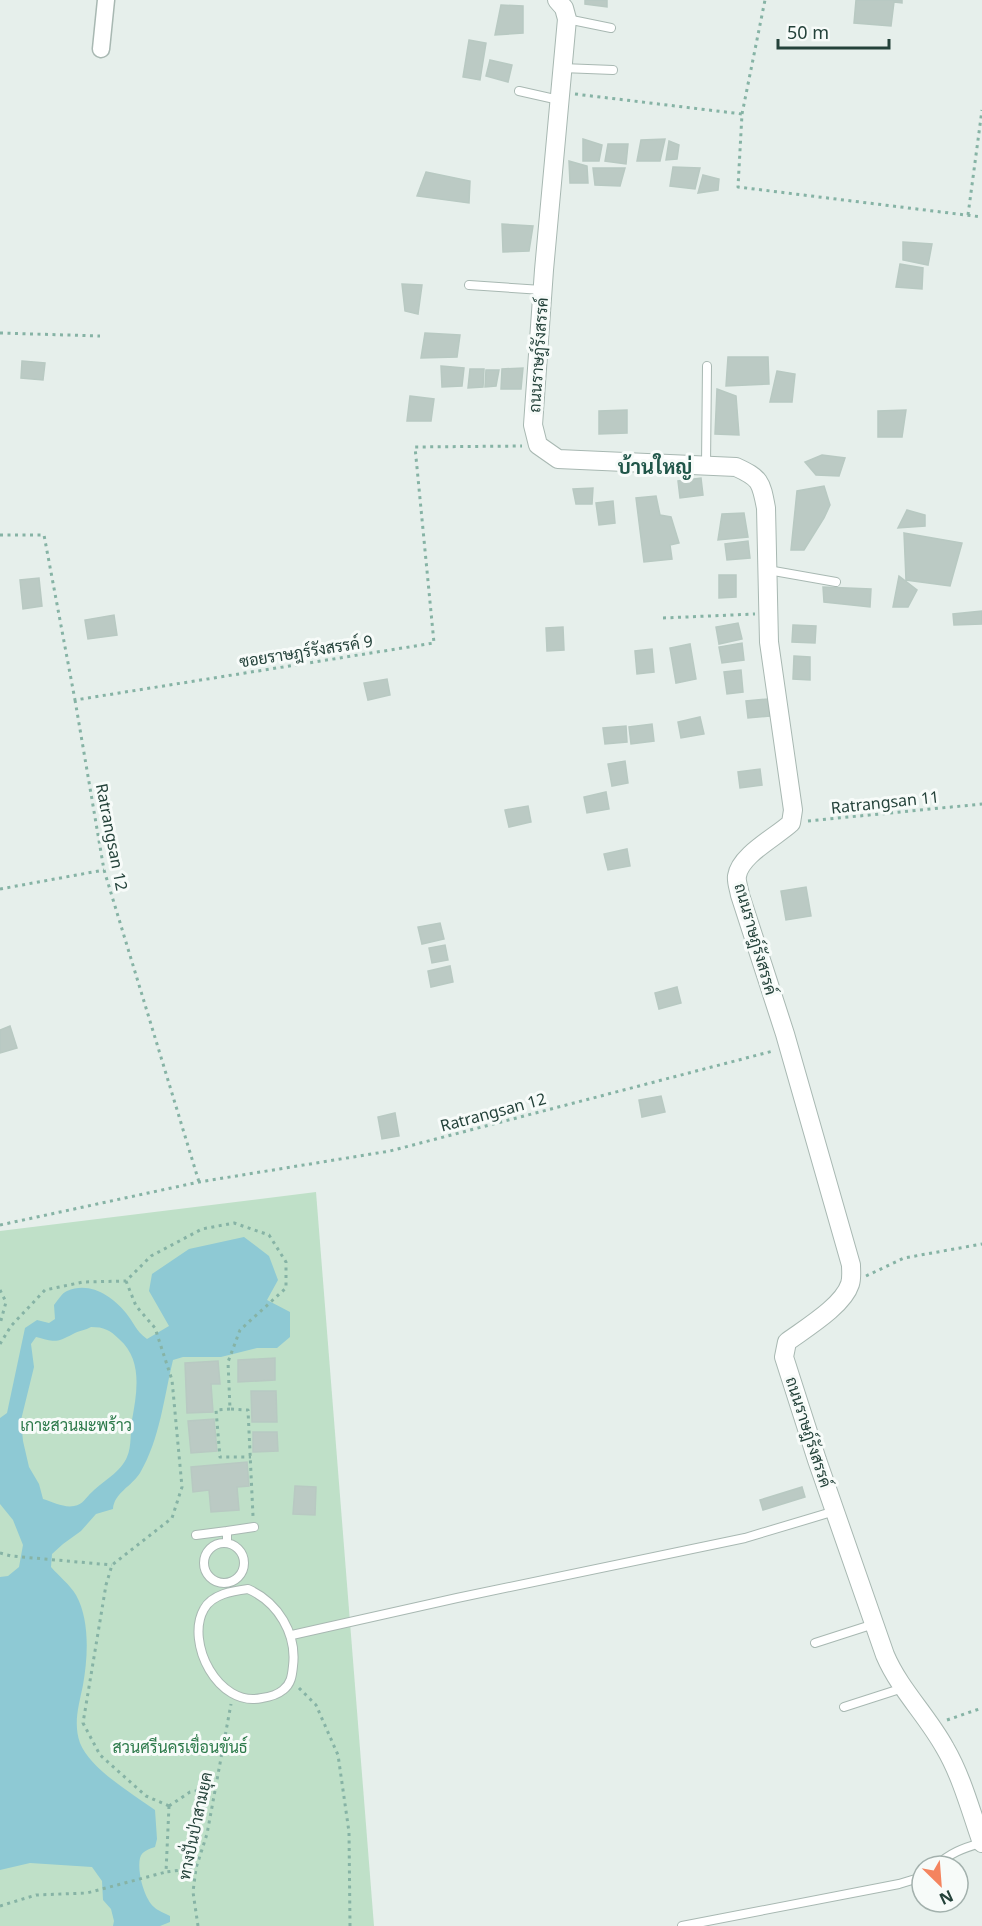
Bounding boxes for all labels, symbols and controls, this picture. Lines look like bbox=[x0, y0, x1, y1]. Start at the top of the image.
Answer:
scale bar bbox=[778, 12, 889, 50]
text: 50 m bbox=[787, 20, 829, 44]
street label: ถนนราษฎ์รังสรรค์ bbox=[522, 297, 553, 413]
district label: บ้านใหญ่ bbox=[618, 453, 692, 480]
street label: ซอยราษฎร์รังสรรค์ 9 bbox=[237, 629, 374, 672]
street label: Ratrangsan 12 bbox=[91, 782, 133, 892]
street label: Ratrangsan 11 bbox=[830, 785, 940, 819]
street label: ถนนราษฎ์รังสรรค์ bbox=[730, 880, 783, 997]
street label: Ratrangsan 12 bbox=[438, 1087, 548, 1137]
street label: ถนนราษฎ์รังสรรค์ bbox=[781, 1373, 838, 1490]
park label: เกาะสวนมะพร้าว bbox=[20, 1414, 132, 1436]
park label: สวนศรีนครเขื่อนขันธ์ bbox=[112, 1733, 248, 1758]
street label: ทางปั่นป่าสามยุค bbox=[170, 1769, 218, 1882]
north arrow bbox=[910, 1854, 970, 1914]
text: N bbox=[936, 1885, 957, 1910]

